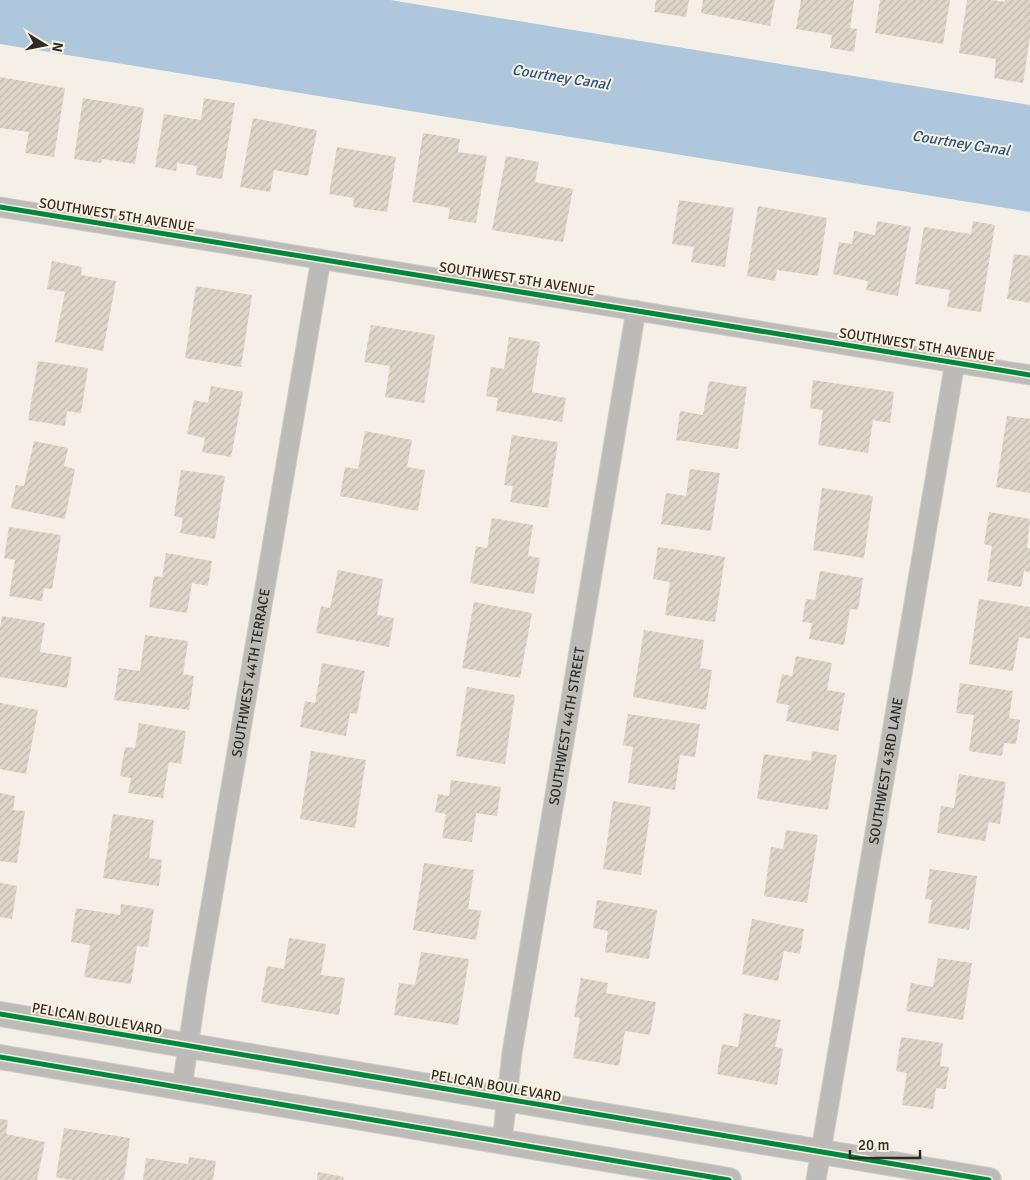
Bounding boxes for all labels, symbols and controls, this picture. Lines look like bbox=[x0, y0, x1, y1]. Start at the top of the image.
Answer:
north arrow bbox=[20, 20, 70, 70]
text: N bbox=[48, 41, 67, 53]
water label: Courtney Canal bbox=[511, 60, 613, 94]
water label: Courtney Canal bbox=[911, 126, 1013, 160]
street label: SOUTHWEST 5TH AVENUE bbox=[38, 194, 196, 236]
street label: SOUTHWEST 5TH AVENUE bbox=[438, 258, 596, 300]
street label: SOUTHWEST 5TH AVENUE bbox=[838, 324, 996, 366]
street label: SOUTHWEST 44TH TERRACE bbox=[228, 587, 273, 758]
street label: SOUTHWEST 44TH STREET bbox=[545, 646, 588, 806]
street label: SOUTHWEST 43RD LANE bbox=[865, 696, 906, 846]
street label: PELICAN BOULEVARD bbox=[30, 999, 164, 1039]
street label: PELICAN BOULEVARD bbox=[429, 1066, 563, 1106]
scale bar bbox=[850, 1128, 920, 1160]
text: 20 m bbox=[858, 1136, 889, 1154]

